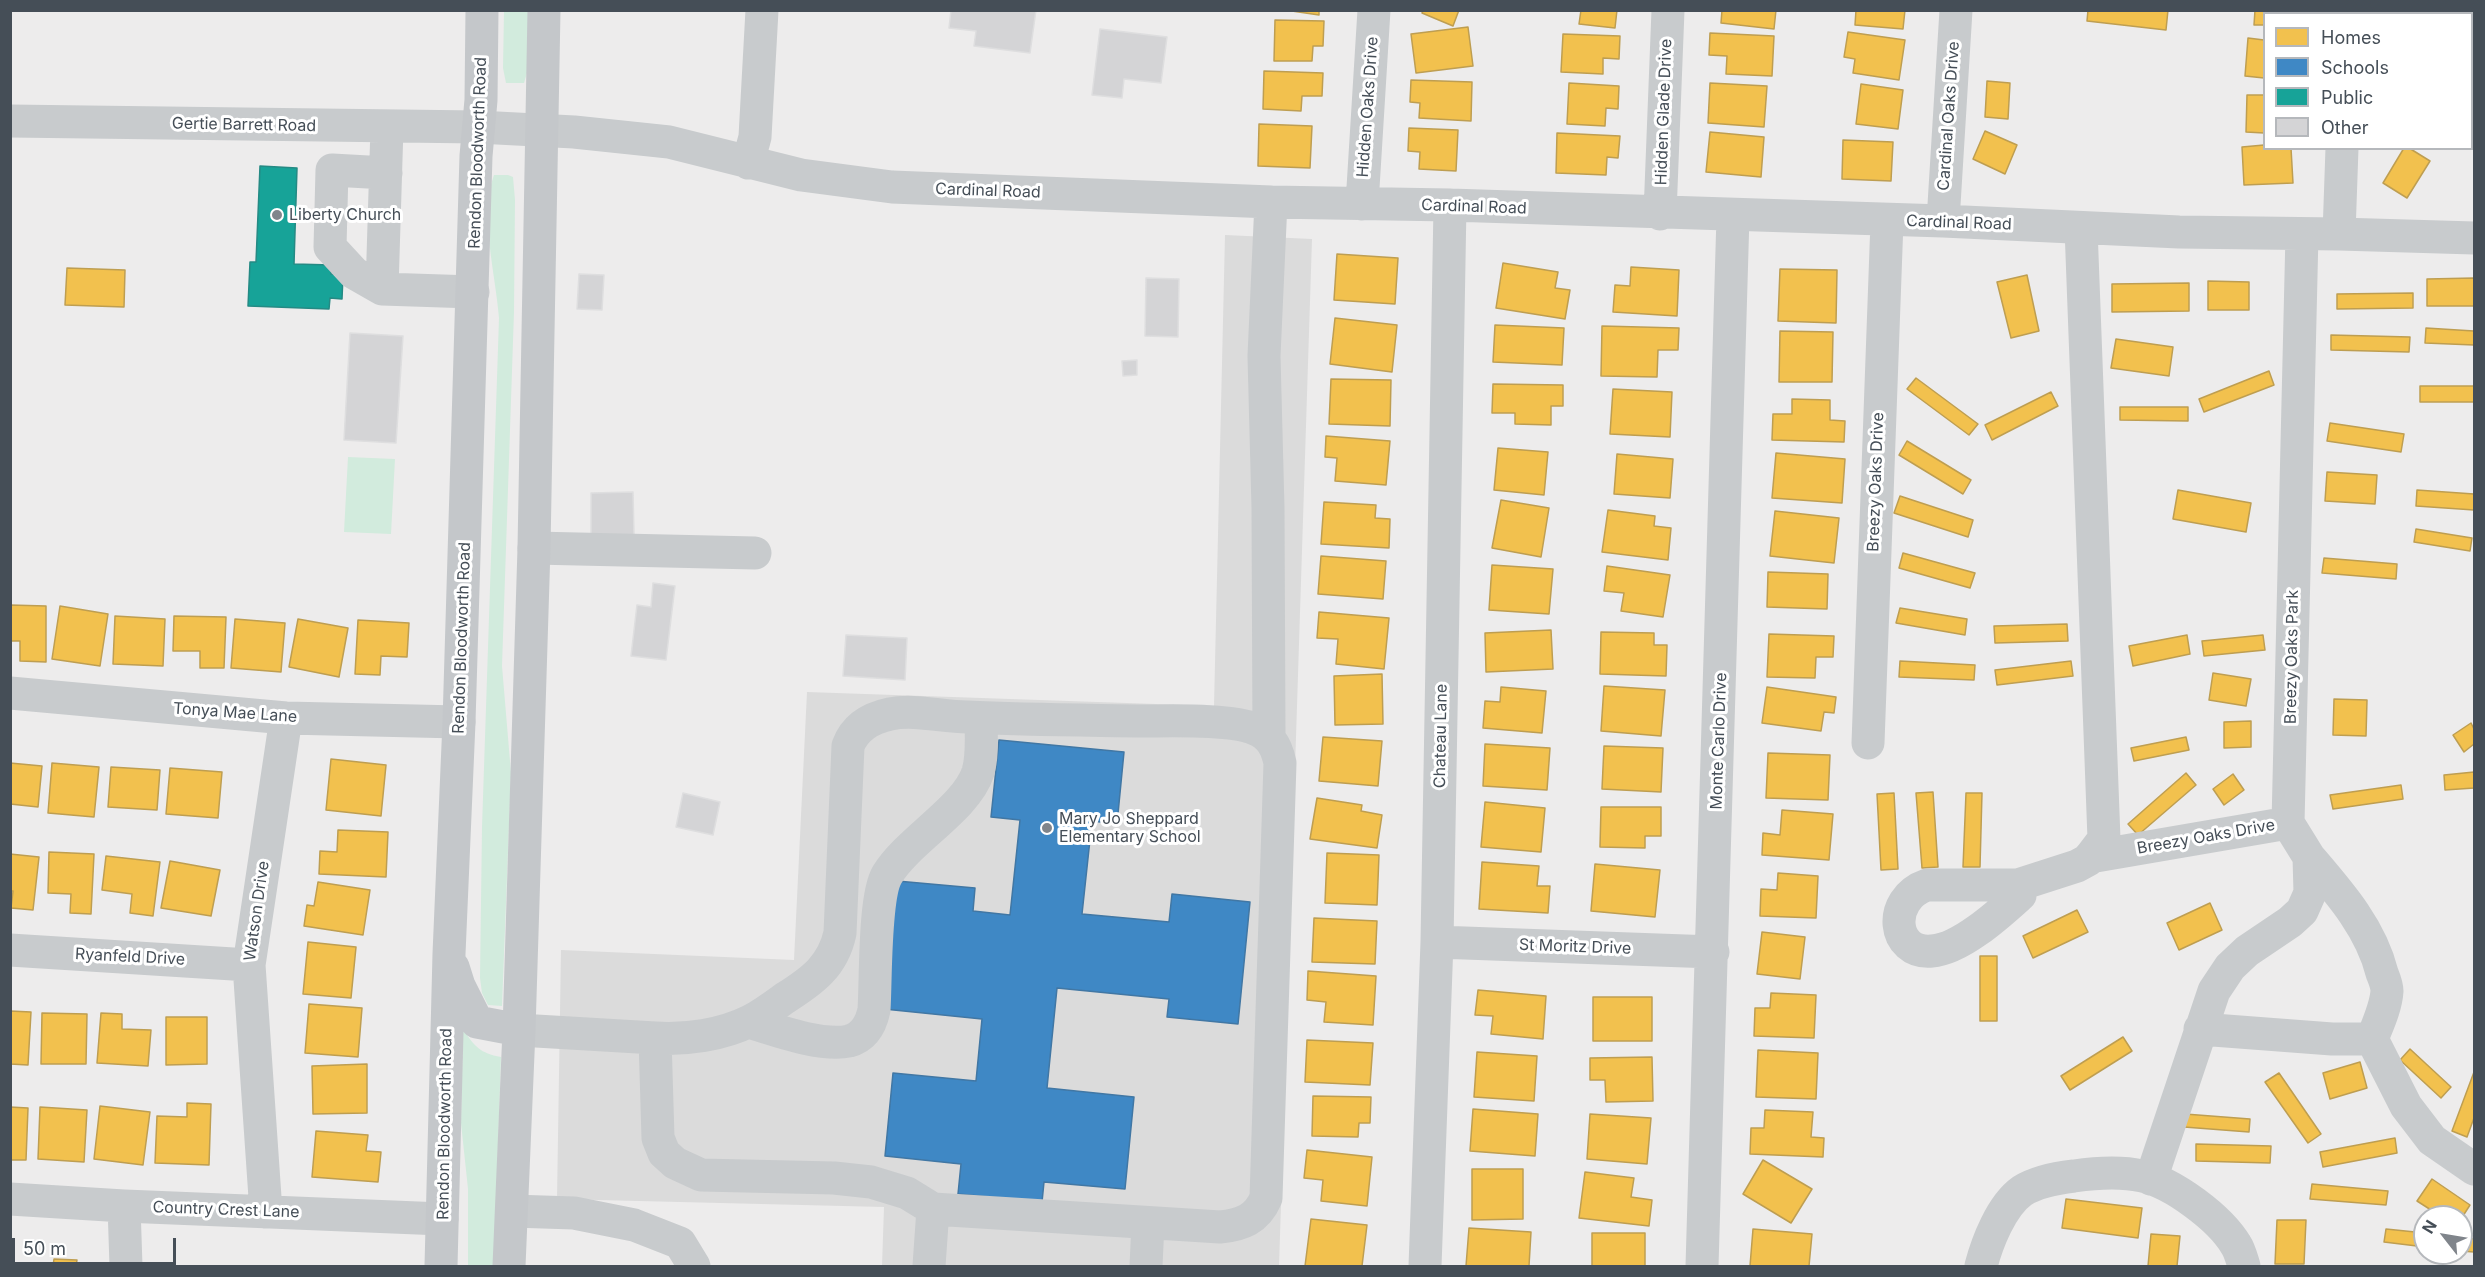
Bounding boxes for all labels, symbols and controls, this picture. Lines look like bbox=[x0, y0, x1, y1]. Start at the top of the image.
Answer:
legend bbox=[2263, 12, 2473, 150]
text: Homes bbox=[2321, 27, 2381, 48]
street label: Hidden Oaks Drive bbox=[1353, 36, 1383, 178]
street label: Hidden Glade Drive bbox=[1652, 38, 1676, 186]
street label: Cardinal Oaks Drive bbox=[1934, 41, 1964, 191]
street label: Rendon Bloodworth Road bbox=[465, 57, 491, 249]
text: Schools bbox=[2321, 57, 2389, 78]
text: Public bbox=[2321, 87, 2373, 108]
street label: Gertie Barrett Road bbox=[172, 114, 316, 136]
text: Other bbox=[2321, 117, 2369, 138]
street label: Cardinal Road bbox=[935, 180, 1041, 202]
street label: Cardinal Road bbox=[1421, 196, 1527, 218]
place label: Liberty Church bbox=[289, 205, 401, 225]
marker: Liberty Church bbox=[270, 208, 284, 222]
street label: Cardinal Road bbox=[1906, 212, 2012, 234]
street label: Breezy Oaks Drive bbox=[1864, 412, 1888, 552]
street label: Rendon Bloodworth Road bbox=[449, 542, 475, 734]
street label: Breezy Oaks Park bbox=[2281, 590, 2303, 724]
street label: Monte Carlo Drive bbox=[1707, 672, 1731, 810]
street label: Chateau Lane bbox=[1430, 684, 1452, 788]
street label: Tonya Mae Lane bbox=[172, 699, 298, 727]
place label: Mary Jo Sheppard Elementary School bbox=[1059, 809, 1201, 847]
street label: Breezy Oaks Drive bbox=[2136, 815, 2276, 859]
marker: Mary Jo Sheppard Elementary School bbox=[1040, 821, 1054, 835]
street label: Watson Drive bbox=[240, 860, 274, 962]
street label: St Moritz Drive bbox=[1518, 935, 1632, 959]
street label: Ryanfeld Drive bbox=[74, 945, 186, 969]
street label: Rendon Bloodworth Road bbox=[434, 1028, 456, 1220]
street label: Country Crest Lane bbox=[152, 1198, 300, 1222]
north arrow bbox=[2413, 1205, 2473, 1265]
text: N bbox=[2418, 1216, 2441, 1237]
scale bar bbox=[15, 1226, 178, 1264]
text: 50 m bbox=[23, 1238, 66, 1259]

